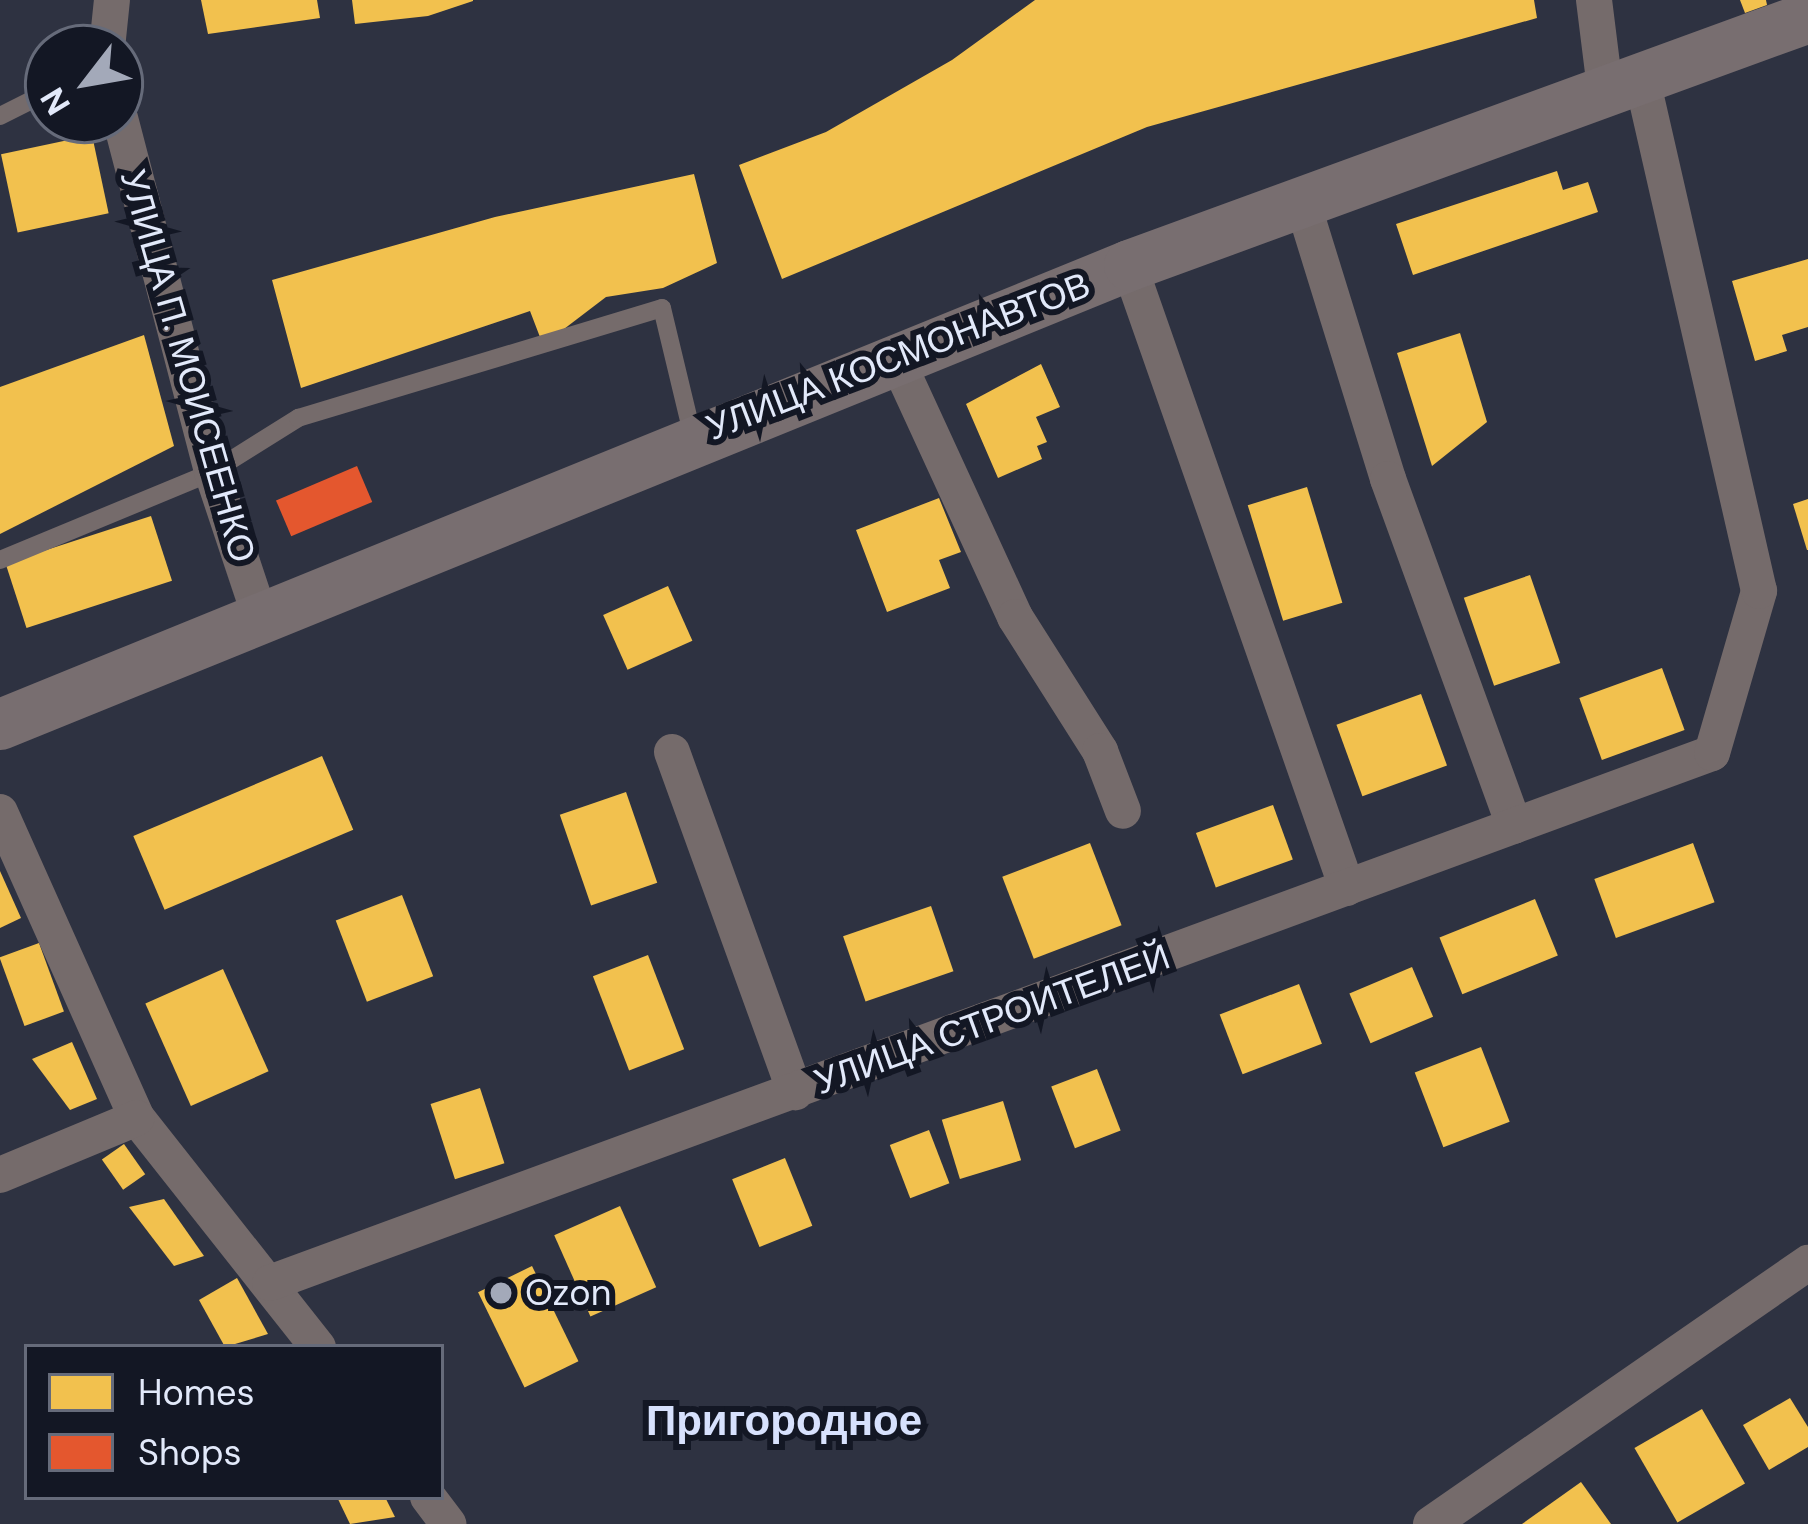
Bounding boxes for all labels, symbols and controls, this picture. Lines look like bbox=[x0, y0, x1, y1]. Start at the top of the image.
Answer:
north arrow bbox=[24, 24, 144, 144]
text: N bbox=[31, 80, 80, 123]
street label: УЛИЦА П. МОИСЕЕНКО bbox=[111, 165, 265, 567]
street label: УЛИЦА КОСМОНАВТОВ bbox=[700, 263, 1096, 449]
street label: УЛИЦА СТРОИТЕЛЕЙ bbox=[809, 935, 1175, 1103]
place label: Ozon bbox=[525, 1271, 611, 1315]
marker: Ozon bbox=[488, 1280, 514, 1306]
legend bbox=[24, 1344, 444, 1500]
text: Homes bbox=[138, 1369, 254, 1416]
district label: Пригородное bbox=[646, 1396, 922, 1446]
text: Shops bbox=[138, 1429, 242, 1476]

